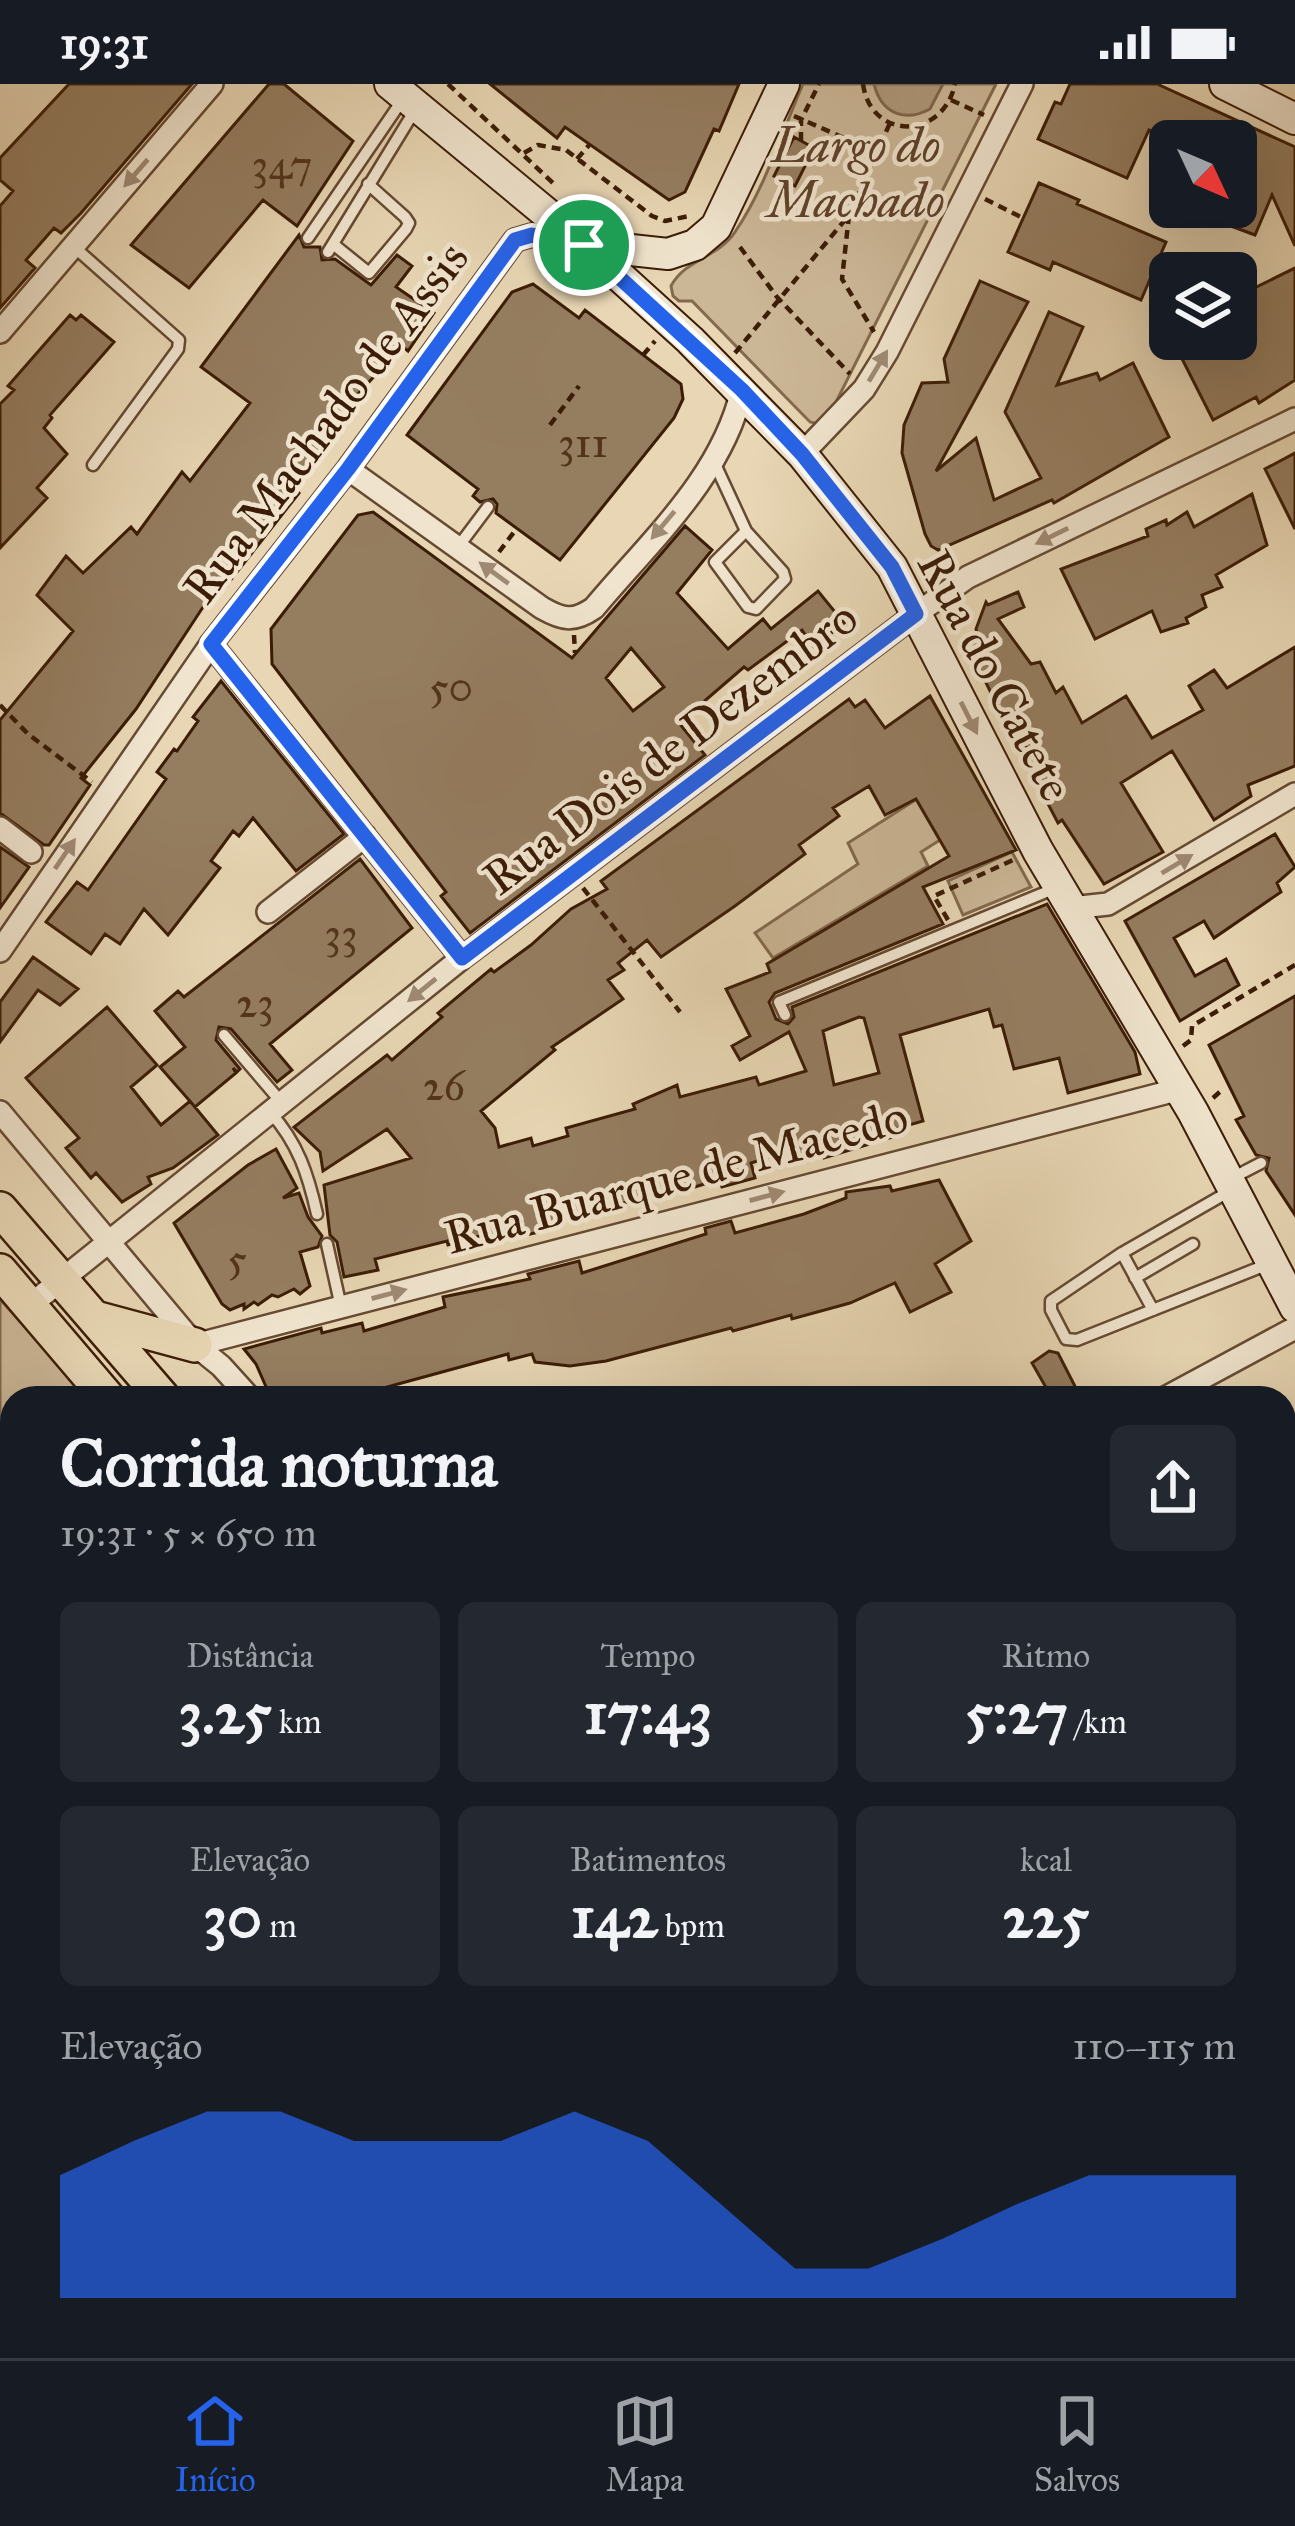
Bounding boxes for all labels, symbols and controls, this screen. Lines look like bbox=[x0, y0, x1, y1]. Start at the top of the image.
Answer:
text: 19:31 bbox=[60, 15, 149, 70]
park label: Largo do Machado bbox=[764, 116, 944, 230]
north arrow bbox=[1149, 120, 1257, 228]
map controls bbox=[1149, 120, 1257, 360]
house number: 347 bbox=[252, 139, 312, 191]
one-way arrow bbox=[123, 158, 150, 188]
pin bbox=[533, 194, 635, 296]
icon: arrive bbox=[551, 212, 617, 278]
street label: Rua Machado de Assis bbox=[170, 230, 481, 615]
button: layers bbox=[1149, 252, 1257, 360]
one-way arrow bbox=[867, 349, 888, 383]
house number: 311 bbox=[558, 417, 608, 469]
one-way arrow bbox=[651, 510, 677, 540]
one-way arrow bbox=[1035, 526, 1069, 546]
street label: Rua do Catete bbox=[905, 540, 1086, 811]
one-way arrow bbox=[478, 562, 510, 585]
street label: Rua Dois de Dezembro bbox=[472, 588, 869, 907]
house number: 50 bbox=[429, 661, 473, 713]
one-way arrow bbox=[959, 700, 979, 735]
one-way arrow bbox=[53, 837, 76, 870]
one-way arrow bbox=[1160, 854, 1194, 875]
house number: 33 bbox=[324, 908, 358, 960]
house number: 23 bbox=[236, 977, 274, 1029]
one-way arrow bbox=[406, 977, 437, 1002]
house number: 26 bbox=[423, 1060, 467, 1112]
street label: Rua Buarque de Macedo bbox=[438, 1086, 914, 1267]
one-way arrow bbox=[748, 1186, 785, 1205]
house number: 5 bbox=[227, 1233, 247, 1285]
one-way arrow bbox=[371, 1284, 408, 1303]
text: Corrida noturna bbox=[60, 1423, 497, 1504]
button: share bbox=[1110, 1425, 1236, 1551]
text: 19:31 · 5 × 650 m bbox=[60, 1509, 317, 1557]
text: Distância bbox=[186, 1636, 314, 1676]
text: Tempo bbox=[601, 1636, 695, 1676]
text: Ritmo bbox=[1002, 1636, 1090, 1676]
text: 3.25 bbox=[178, 1676, 272, 1749]
text: 17:43 bbox=[584, 1676, 712, 1749]
text: 5:27 bbox=[965, 1676, 1068, 1749]
text: km bbox=[272, 1702, 322, 1742]
text: /km bbox=[1068, 1702, 1127, 1742]
text: Elevação bbox=[190, 1840, 310, 1880]
text: Batimentos bbox=[570, 1840, 726, 1880]
text: kcal bbox=[1020, 1840, 1072, 1880]
text: 30 bbox=[203, 1880, 262, 1953]
text: 142 bbox=[571, 1880, 658, 1953]
text: 225 bbox=[1003, 1880, 1089, 1953]
text: m bbox=[262, 1906, 297, 1946]
text: bpm bbox=[658, 1906, 725, 1946]
text: Elevação bbox=[60, 2022, 202, 2070]
text: 110–115 m bbox=[1072, 2022, 1236, 2070]
tab: Início bbox=[175, 2388, 256, 2500]
tab: Mapa bbox=[606, 2388, 684, 2500]
tab: Salvos bbox=[1034, 2388, 1120, 2500]

